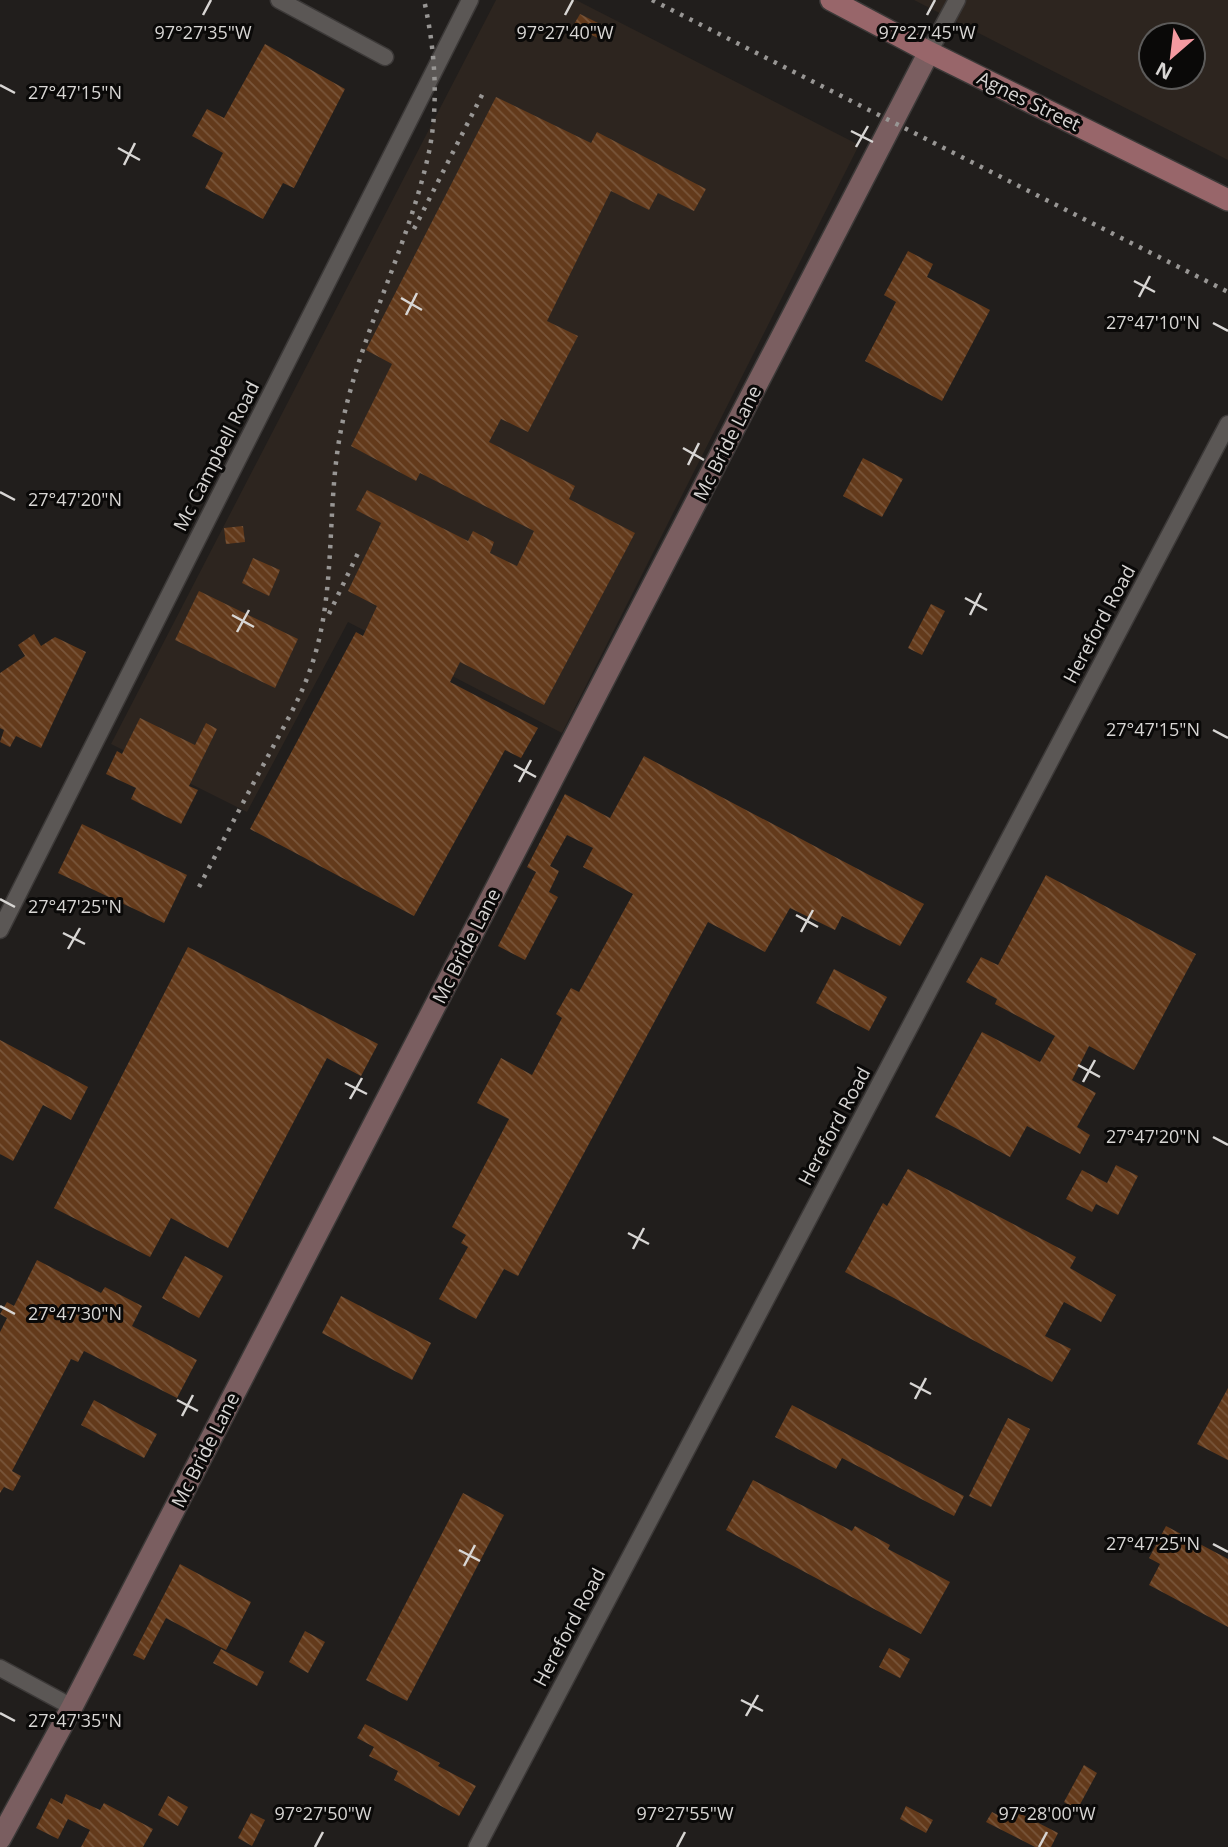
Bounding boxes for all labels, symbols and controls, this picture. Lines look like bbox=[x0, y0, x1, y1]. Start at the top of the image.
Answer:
text: 97°27'35"W bbox=[154, 20, 252, 44]
text: 97°27'40"W bbox=[516, 20, 614, 44]
text: 97°27'45"W bbox=[878, 20, 976, 44]
north arrow bbox=[1137, 21, 1207, 91]
text: N bbox=[1151, 56, 1177, 86]
street label: Agnes Street bbox=[973, 65, 1085, 137]
text: 27°47'15"N bbox=[28, 80, 122, 104]
text: 27°47'10"N bbox=[1106, 310, 1200, 334]
street label: Mc Campbell Road bbox=[167, 377, 265, 535]
street label: Mc Bride Lane bbox=[687, 381, 767, 505]
text: 27°47'20"N bbox=[28, 487, 122, 511]
street label: Hereford Road bbox=[1057, 560, 1141, 688]
text: 27°47'15"N bbox=[1106, 717, 1200, 741]
street label: Mc Bride Lane bbox=[426, 884, 506, 1008]
text: 27°47'25"N bbox=[28, 894, 122, 918]
street label: Hereford Road bbox=[792, 1062, 876, 1190]
text: 27°47'20"N bbox=[1106, 1124, 1200, 1148]
text: 27°47'30"N bbox=[28, 1301, 122, 1325]
street label: Mc Bride Lane bbox=[165, 1388, 245, 1512]
text: 27°47'25"N bbox=[1106, 1531, 1200, 1555]
street label: Hereford Road bbox=[527, 1563, 611, 1691]
text: 27°47'35"N bbox=[28, 1708, 122, 1732]
text: 97°27'50"W bbox=[274, 1801, 372, 1825]
text: 97°27'55"W bbox=[636, 1801, 734, 1825]
text: 97°28'00"W bbox=[998, 1801, 1096, 1825]

